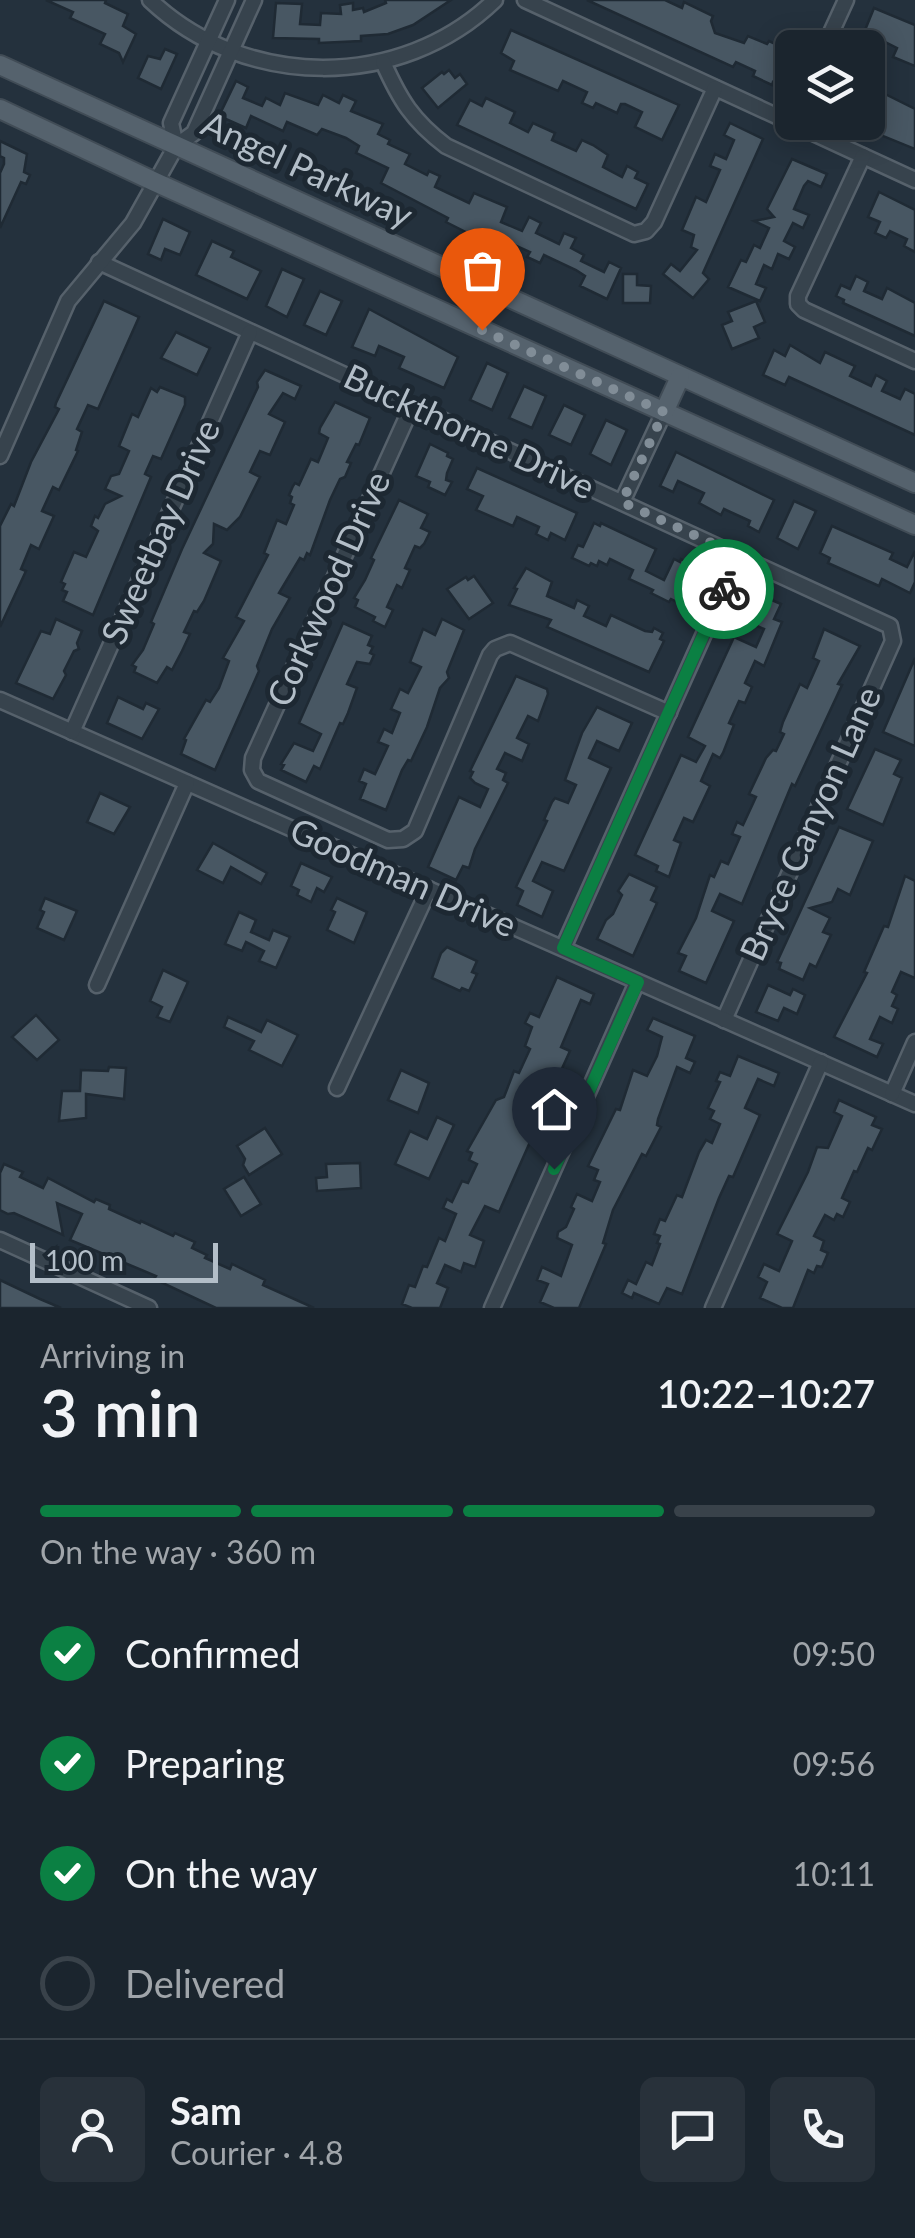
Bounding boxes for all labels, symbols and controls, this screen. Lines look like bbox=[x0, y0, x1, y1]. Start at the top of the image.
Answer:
map controls bbox=[775, 30, 885, 140]
button: layers bbox=[775, 30, 885, 140]
street label: Angel Parkway bbox=[196, 101, 420, 235]
pin bbox=[440, 228, 525, 331]
icon: bag bbox=[455, 243, 510, 298]
street label: Buckthorne Drive bbox=[338, 354, 602, 507]
street label: Sweetbay Drive bbox=[91, 412, 227, 650]
street label: Corkwood Drive bbox=[257, 464, 398, 712]
courier bbox=[674, 539, 774, 639]
icon: bike bbox=[697, 562, 752, 617]
street label: Bryce Canyon Lane bbox=[730, 680, 888, 967]
street label: Goodman Drive bbox=[284, 808, 523, 945]
pin bbox=[512, 1067, 597, 1170]
icon: home bbox=[527, 1082, 582, 1137]
scale bar bbox=[30, 1238, 218, 1282]
text: 100 m bbox=[45, 1243, 124, 1277]
text: Arriving in bbox=[40, 1336, 185, 1375]
text: 10:22–10:27 bbox=[657, 1370, 875, 1416]
text: 3 min bbox=[40, 1373, 200, 1451]
text: On the way · 360 m bbox=[40, 1532, 316, 1571]
icon: check bbox=[40, 1626, 95, 1681]
text: Confirmed bbox=[125, 1630, 301, 1676]
text: 09:50 bbox=[793, 1634, 875, 1673]
icon: check bbox=[40, 1736, 95, 1791]
text: Preparing bbox=[125, 1740, 285, 1786]
text: 09:56 bbox=[793, 1744, 875, 1783]
icon: check bbox=[40, 1846, 95, 1901]
text: On the way bbox=[125, 1850, 317, 1896]
text: 10:11 bbox=[793, 1854, 875, 1893]
text: Delivered bbox=[125, 1960, 285, 2006]
button: person bbox=[40, 2077, 145, 2182]
button: chat bbox=[640, 2077, 745, 2182]
button: phone bbox=[770, 2077, 875, 2182]
text: Sam bbox=[170, 2087, 242, 2133]
text: Courier · 4.8 bbox=[170, 2133, 344, 2172]

